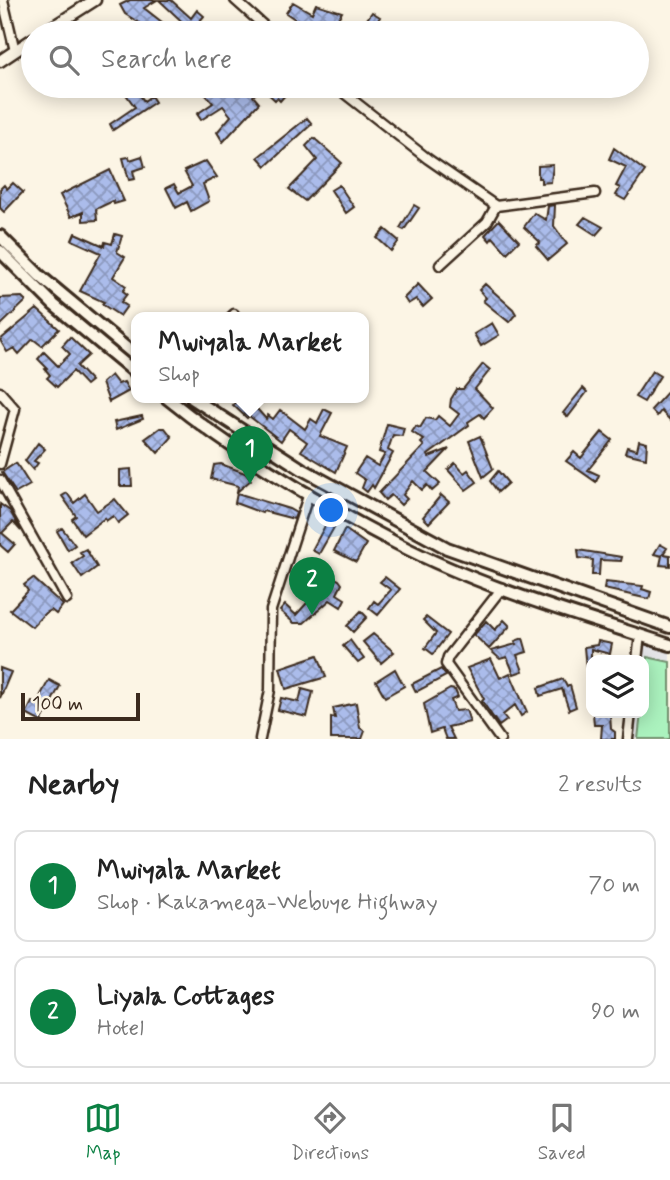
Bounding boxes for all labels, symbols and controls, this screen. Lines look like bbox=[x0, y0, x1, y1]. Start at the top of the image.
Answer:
search box bbox=[21, 21, 649, 98]
icon: search bbox=[45, 41, 83, 79]
text: Search here bbox=[101, 43, 232, 77]
popup bbox=[131, 312, 369, 403]
text: Mwiyala Market bbox=[158, 326, 342, 360]
text: Shop bbox=[158, 360, 200, 390]
pin: 1 bbox=[227, 426, 273, 484]
your location bbox=[314, 493, 348, 527]
pin: 2 bbox=[289, 557, 335, 615]
map controls bbox=[586, 655, 649, 718]
button: layers bbox=[586, 655, 649, 718]
scale bar bbox=[21, 690, 140, 722]
text: 100 m bbox=[32, 692, 83, 717]
text: Nearby bbox=[28, 765, 119, 804]
text: 2 results bbox=[558, 770, 642, 800]
text: Mwiyala Market bbox=[97, 854, 281, 888]
text: 1 bbox=[48, 871, 58, 901]
text: 70 m bbox=[588, 871, 640, 901]
text: Shop · Kakamega-Webuye Highway bbox=[97, 888, 438, 918]
text: Liyala Cottages bbox=[97, 980, 275, 1014]
text: 2 bbox=[47, 997, 59, 1027]
text: 90 m bbox=[591, 997, 640, 1027]
text: Hotel bbox=[97, 1014, 144, 1044]
tab: Map bbox=[84, 1099, 122, 1166]
tab: Directions bbox=[291, 1099, 369, 1166]
tab: Saved bbox=[538, 1099, 586, 1166]

